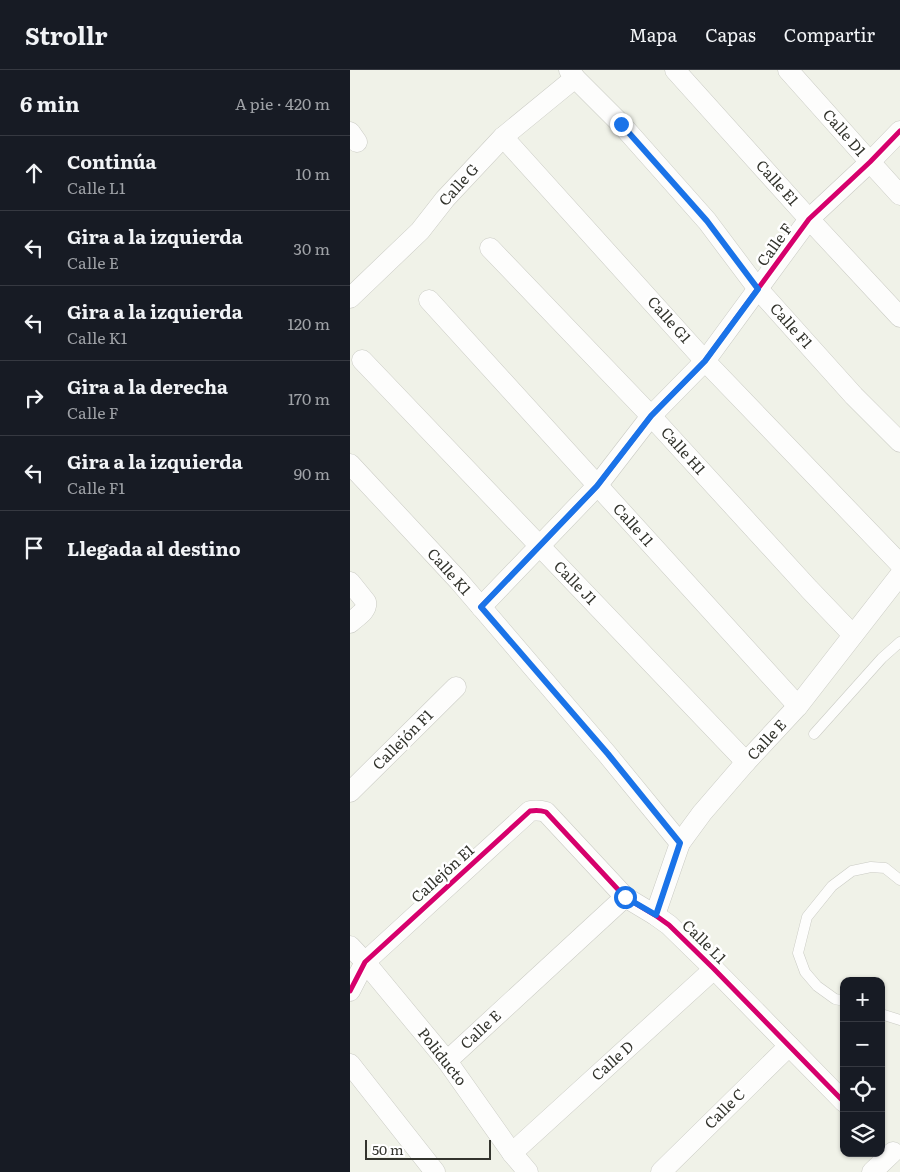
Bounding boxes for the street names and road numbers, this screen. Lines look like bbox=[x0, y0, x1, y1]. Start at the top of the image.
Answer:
street label: Calle D1 bbox=[818, 103, 872, 161]
street label: Calle E1 bbox=[751, 154, 805, 210]
street label: Calle G bbox=[432, 158, 483, 210]
street label: Calle F bbox=[750, 218, 797, 270]
street label: Calle G1 bbox=[643, 290, 698, 348]
street label: Calle F1 bbox=[765, 297, 819, 353]
street label: Calle H1 bbox=[656, 421, 712, 479]
street label: Calle I1 bbox=[608, 497, 660, 551]
street label: Calle K1 bbox=[423, 542, 478, 600]
street label: Calle J1 bbox=[549, 555, 603, 609]
street label: Callejón F1 bbox=[366, 703, 438, 775]
street label: Calle E bbox=[741, 713, 791, 765]
street label: Callejón E1 bbox=[405, 838, 479, 908]
street label: Calle L1 bbox=[678, 913, 733, 968]
street label: Calle E bbox=[454, 1004, 506, 1054]
street label: Poliducto bbox=[413, 1022, 473, 1090]
street label: Calle D bbox=[586, 1034, 638, 1085]
street label: Calle C bbox=[698, 1082, 750, 1134]

